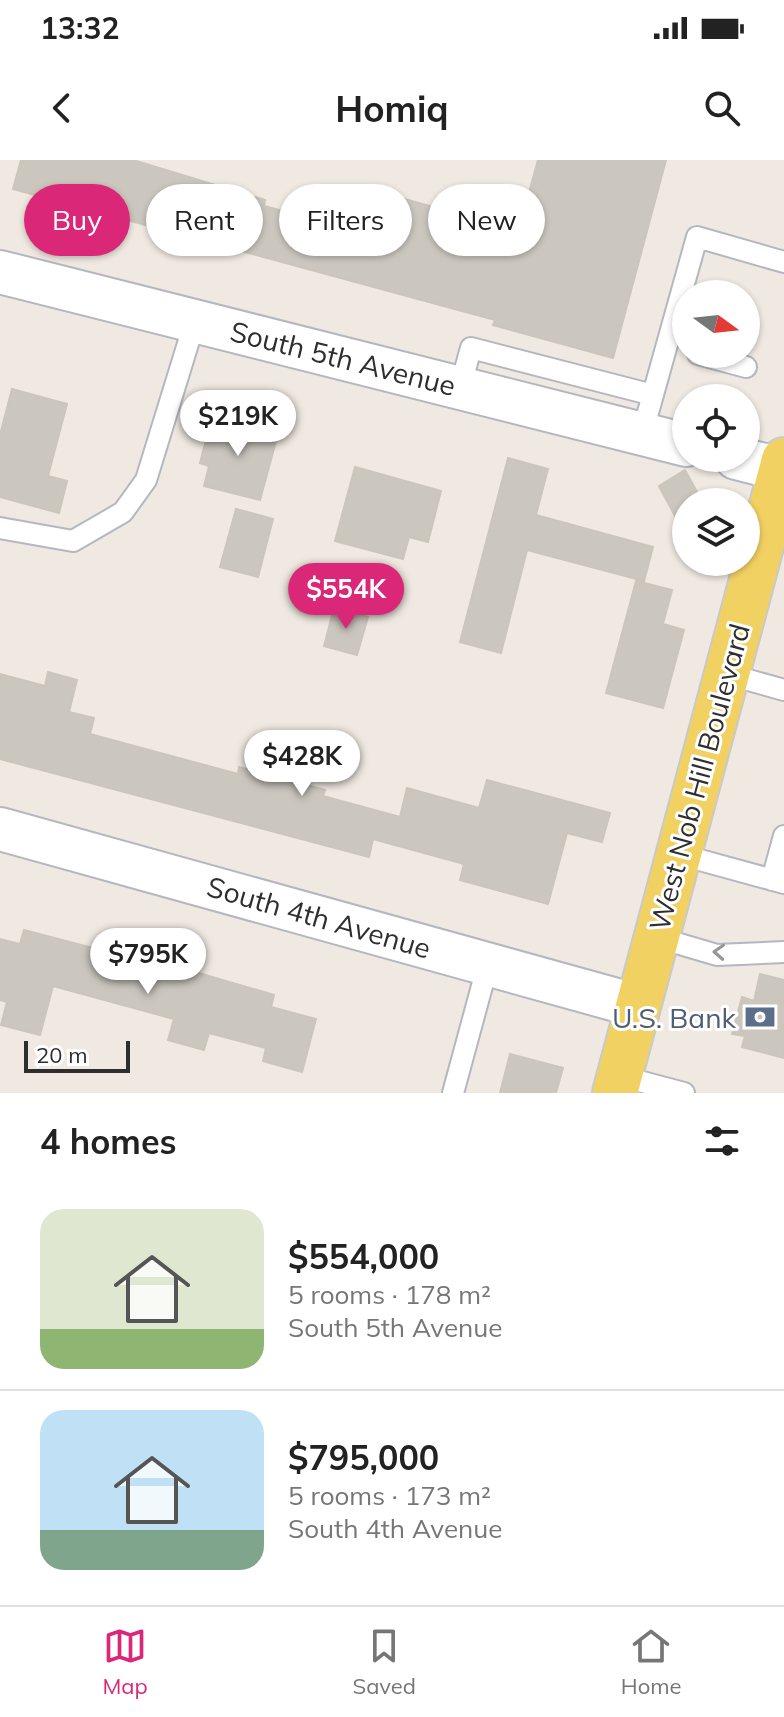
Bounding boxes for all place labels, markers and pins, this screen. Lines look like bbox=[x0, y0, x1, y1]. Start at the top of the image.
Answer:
pin: $219K bbox=[182, 390, 294, 458]
pin: $554K bbox=[290, 563, 402, 631]
pin: $428K bbox=[246, 730, 358, 798]
pin: $795K bbox=[92, 928, 204, 996]
place label: U.S. Bank bbox=[612, 1000, 737, 1035]
bank icon: U.S. Bank bbox=[743, 1000, 777, 1034]

